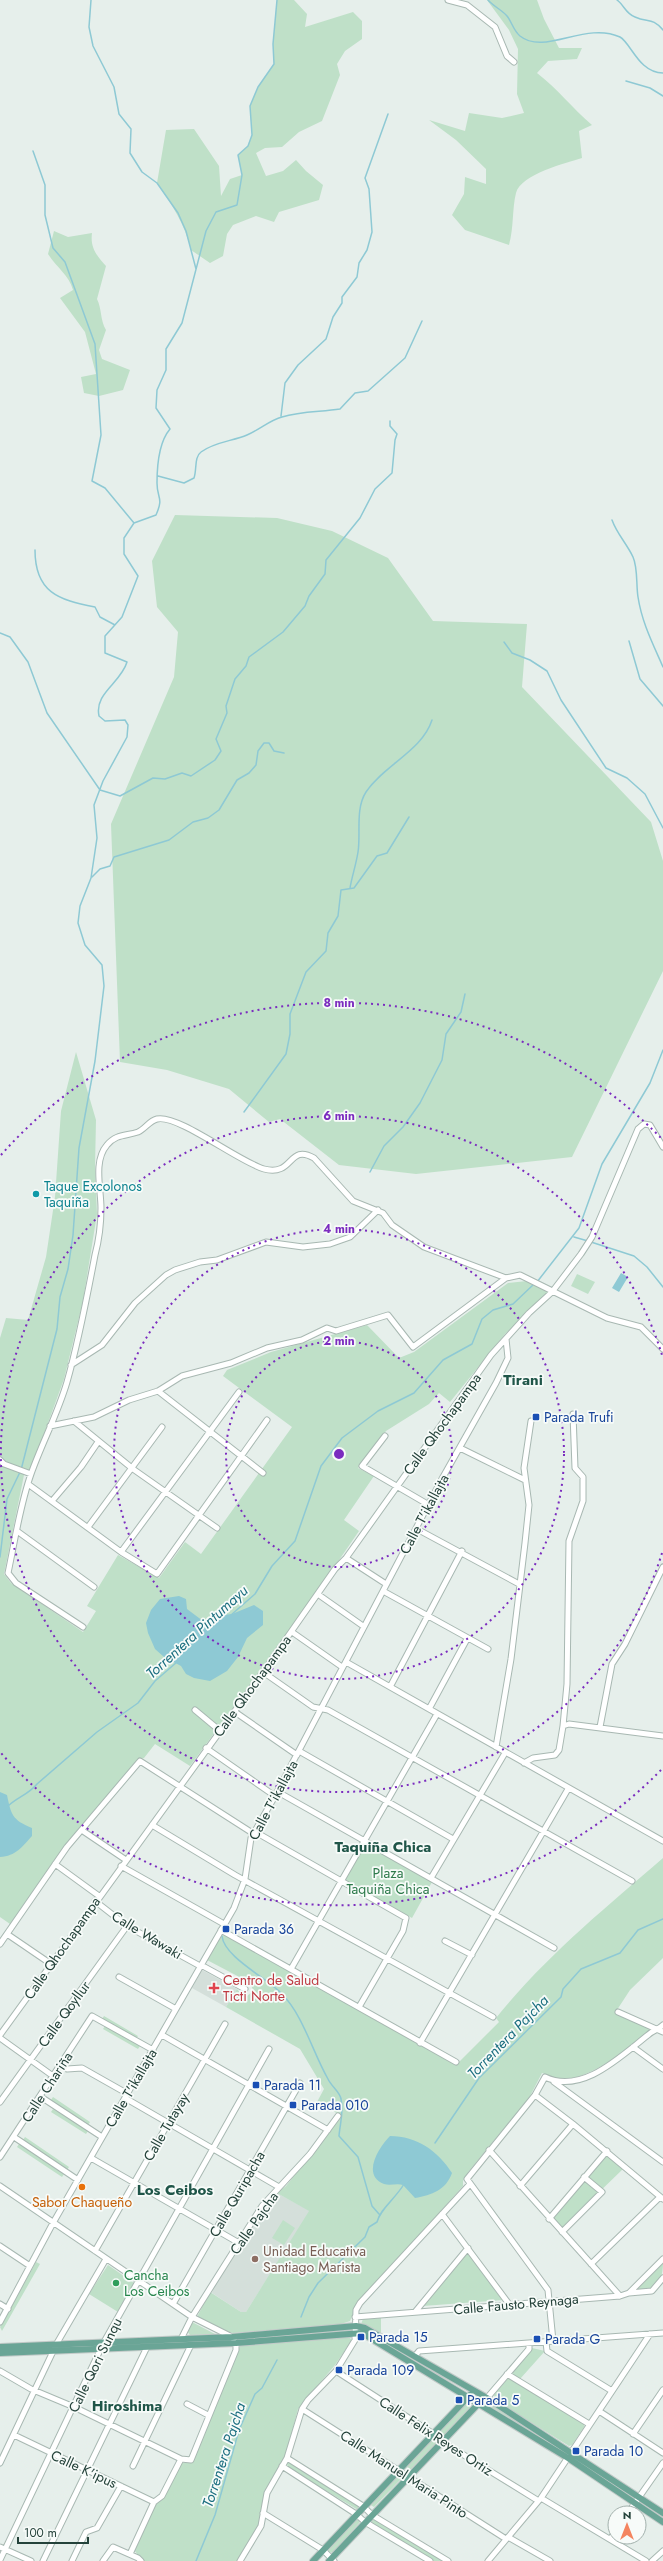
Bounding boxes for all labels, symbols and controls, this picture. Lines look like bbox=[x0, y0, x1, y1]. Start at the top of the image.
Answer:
text: 8 min bbox=[323, 994, 355, 1012]
text: 6 min bbox=[323, 1107, 355, 1125]
place label: Taque Excolonos Taquiña bbox=[44, 1176, 142, 1212]
marker: Taque Excolonos Taquiña bbox=[31, 1189, 41, 1199]
text: 4 min bbox=[323, 1220, 355, 1238]
text: 2 min bbox=[323, 1332, 355, 1350]
street label: Calle Qhochapampa bbox=[398, 1369, 486, 1479]
district label: Tirani bbox=[503, 1369, 543, 1391]
place label: Parada Trufi bbox=[544, 1407, 614, 1427]
marker: Parada Trufi bbox=[531, 1412, 541, 1422]
centre of rings bbox=[332, 1447, 346, 1461]
street label: Calle T'ikallajta bbox=[395, 1470, 453, 1558]
water label: Torrentera Pintumayu bbox=[141, 1580, 253, 1684]
street label: Calle Qhochapampa bbox=[208, 1631, 296, 1741]
street label: Calle T'ikallajta bbox=[244, 1756, 302, 1844]
district label: Taquiña Chica bbox=[335, 1836, 431, 1858]
park label: Plaza Taquiña Chica bbox=[346, 1863, 430, 1899]
street label: Calle Qhochapampa bbox=[19, 1893, 105, 2003]
street label: Calle Wawaki bbox=[108, 1906, 186, 1964]
place label: Parada 36 bbox=[234, 1919, 294, 1939]
marker: Parada 36 bbox=[221, 1924, 231, 1934]
place label: Centro de Salud Ticti Norte bbox=[223, 1970, 319, 2006]
street label: Calle Qoyllur bbox=[33, 1977, 95, 2051]
marker: Centro de Salud Ticti Norte bbox=[208, 1982, 220, 1994]
water label: Torrentera Pajcha bbox=[462, 1990, 554, 2084]
street label: Calle T'ikallajta bbox=[100, 2045, 162, 2131]
street label: Calle Chariña bbox=[17, 2048, 77, 2126]
place label: Parada 11 bbox=[264, 2075, 321, 2095]
marker: Parada 11 bbox=[251, 2080, 261, 2090]
street label: Calle Tutayay bbox=[138, 2088, 194, 2165]
place label: Parada 010 bbox=[301, 2095, 369, 2115]
marker: Parada 010 bbox=[288, 2100, 298, 2110]
street label: Calle Quripacha bbox=[204, 2147, 270, 2241]
district label: Los Ceibos bbox=[137, 2179, 213, 2201]
marker: Sabor Chaqueño bbox=[77, 2182, 87, 2192]
street label: Calle Pajcha bbox=[225, 2188, 283, 2258]
place label: Sabor Chaqueño bbox=[32, 2192, 132, 2212]
place label: Unidad Educativa Santiago Marista bbox=[263, 2241, 366, 2277]
marker: Unidad Educativa Santiago Marista bbox=[250, 2254, 260, 2264]
place label: Cancha Los Ceibos bbox=[124, 2265, 190, 2301]
marker: Cancha Los Ceibos bbox=[111, 2278, 121, 2288]
street label: Calle Fausto Reynaga bbox=[453, 2289, 579, 2319]
street label: Calle Qori Sunqu bbox=[63, 2314, 127, 2416]
place label: Parada 15 bbox=[369, 2327, 428, 2347]
place label: Parada G bbox=[545, 2329, 600, 2349]
marker: Parada 15 bbox=[356, 2332, 366, 2342]
marker: Parada G bbox=[532, 2334, 542, 2344]
place label: Parada 109 bbox=[347, 2360, 414, 2380]
marker: Parada 109 bbox=[334, 2365, 344, 2375]
place label: Parada 5 bbox=[467, 2390, 519, 2410]
street label: Calle Felix Reyes Ortiz bbox=[375, 2392, 497, 2481]
district label: Hiroshima bbox=[92, 2395, 162, 2417]
marker: Parada 5 bbox=[454, 2395, 464, 2405]
water label: Torrentera Pajcha bbox=[197, 2399, 252, 2510]
street label: Calle Manuel Maria Pinto bbox=[336, 2425, 472, 2523]
place label: Parada 10 bbox=[584, 2441, 643, 2461]
street label: Calle K'ipus bbox=[48, 2445, 121, 2493]
marker: Parada 10 bbox=[571, 2446, 581, 2456]
north arrow bbox=[607, 2505, 647, 2545]
text: N bbox=[623, 2507, 631, 2523]
scale bar bbox=[18, 2519, 88, 2545]
text: 100 m bbox=[24, 2524, 57, 2542]

